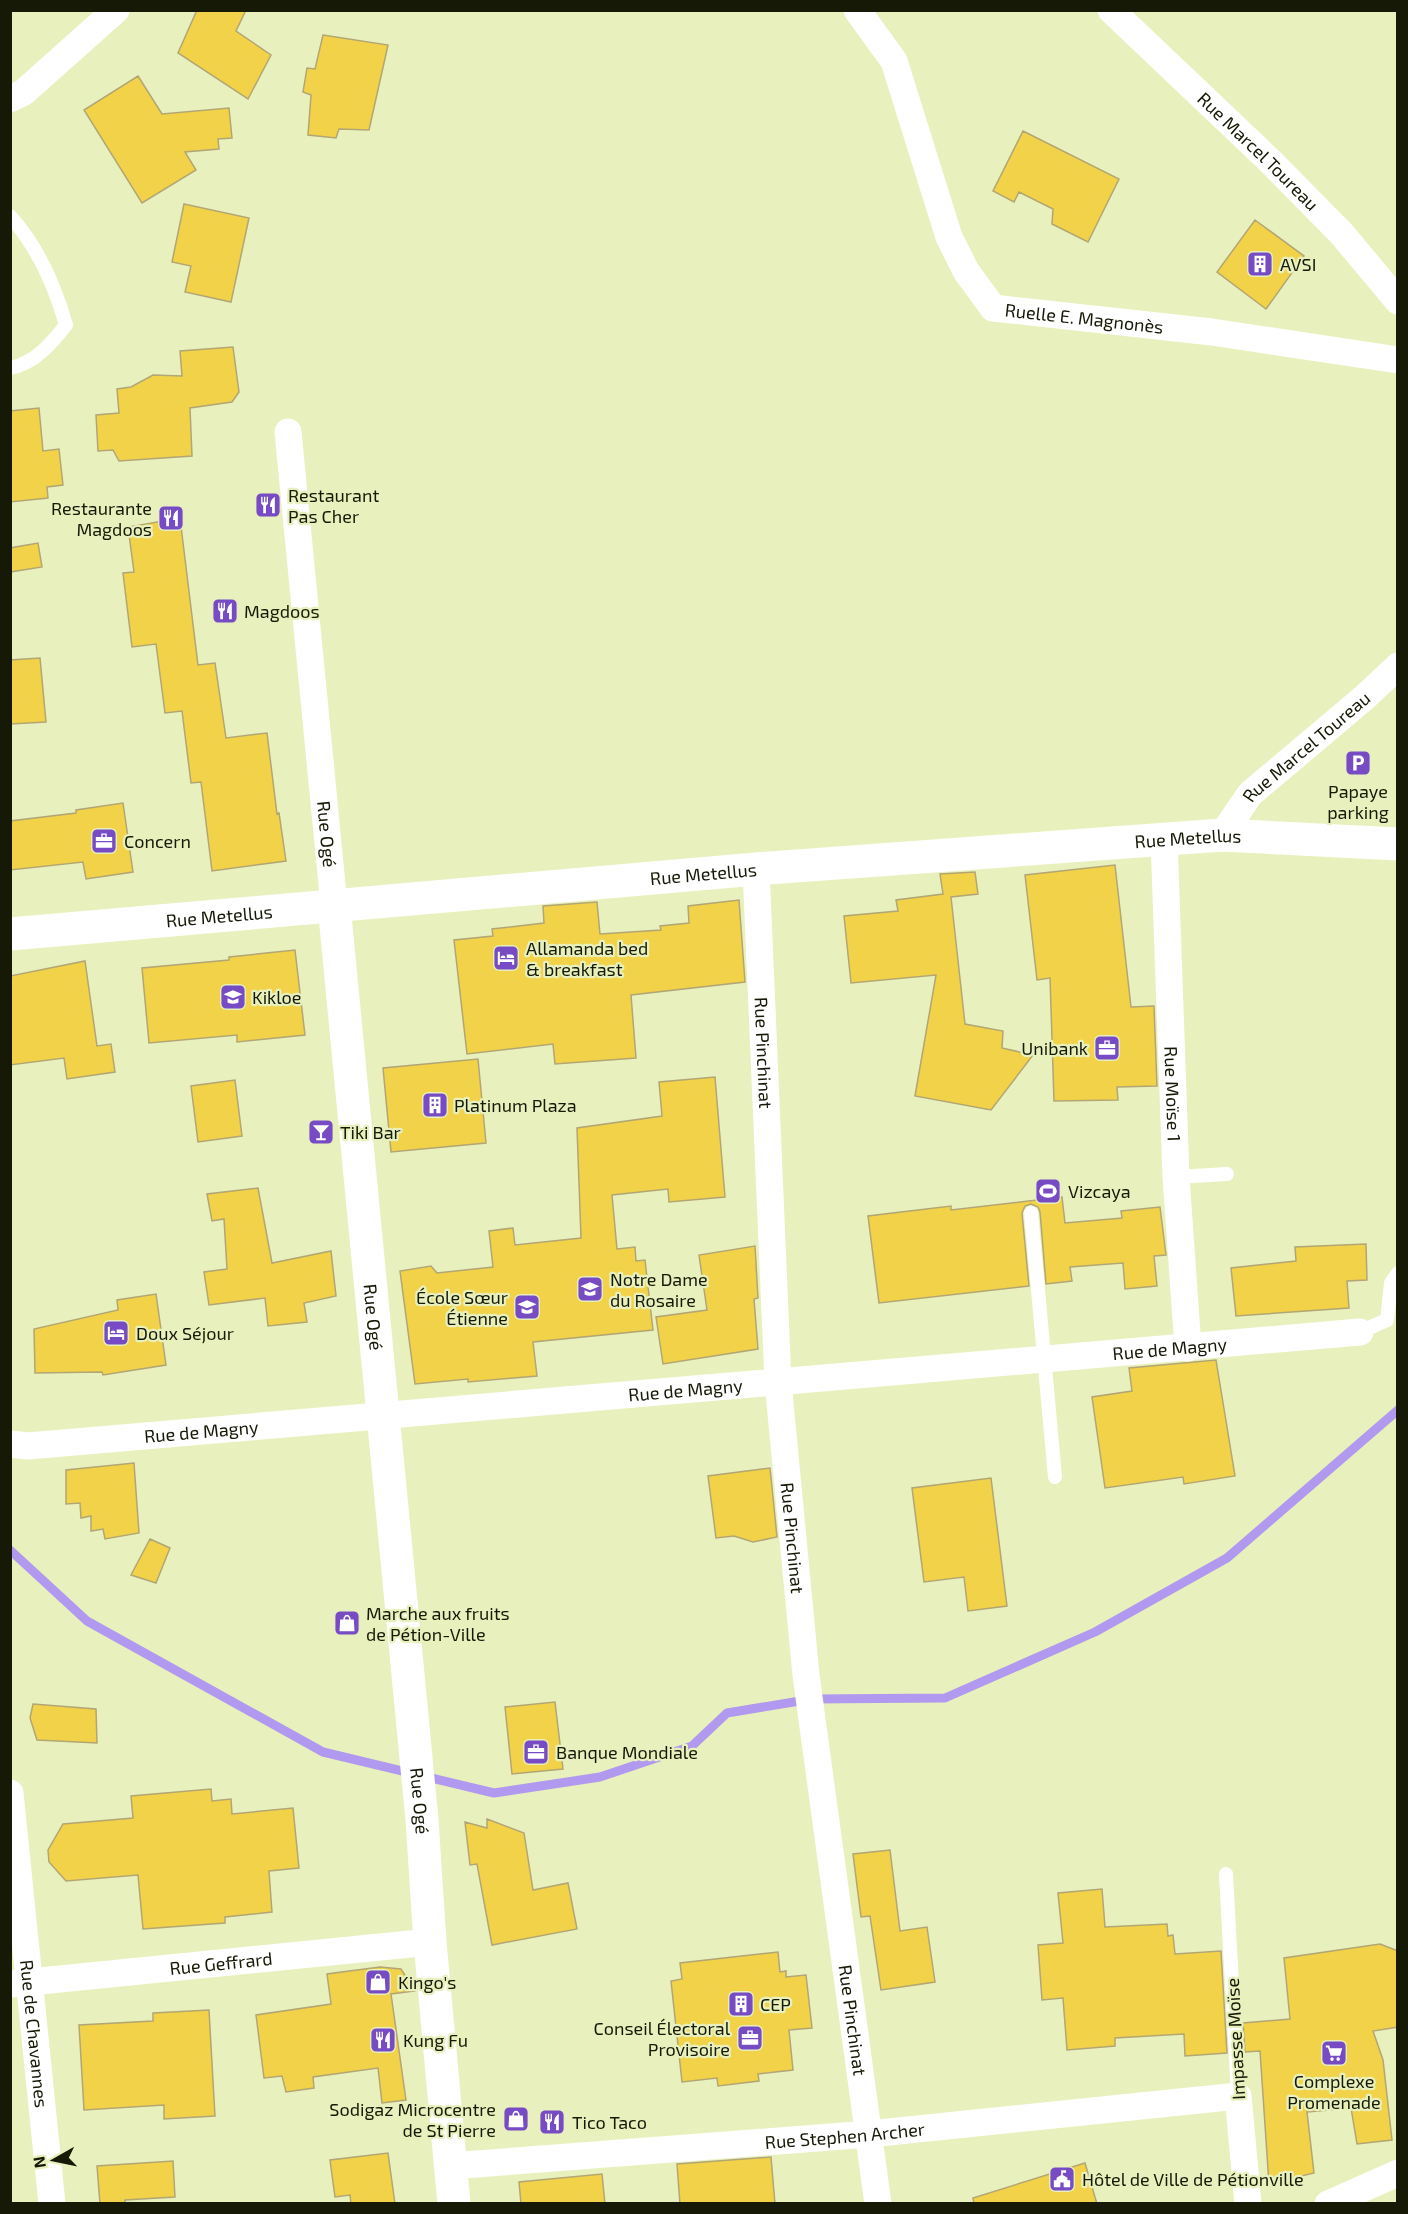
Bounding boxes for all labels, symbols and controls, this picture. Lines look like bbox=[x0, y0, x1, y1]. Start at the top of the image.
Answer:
street label: Rue Marcel Toureau bbox=[1193, 87, 1323, 215]
building icon: AVSI bbox=[1245, 249, 1275, 279]
place label: AVSI bbox=[1280, 253, 1316, 275]
street label: Ruelle E. Magnonès bbox=[1004, 298, 1165, 338]
place label: Restaurant Pas Cher bbox=[288, 484, 379, 527]
restaurant icon: Restaurant Pas Cher bbox=[253, 490, 283, 520]
place label: Restaurante Magdoos bbox=[51, 497, 152, 540]
restaurant icon: Restaurante Magdoos bbox=[156, 503, 186, 533]
restaurant icon: Magdoos bbox=[210, 596, 240, 626]
place label: Magdoos bbox=[244, 600, 320, 622]
street label: Rue Marcel Toureau bbox=[1237, 687, 1374, 806]
parking icon: Papaye parking bbox=[1343, 748, 1373, 778]
place label: Papaye parking bbox=[1327, 780, 1389, 823]
street label: Rue Ogé bbox=[313, 800, 341, 868]
street label: Rue Metellus bbox=[1134, 824, 1242, 852]
office icon: Concern bbox=[89, 826, 119, 856]
place label: Concern bbox=[124, 830, 191, 852]
street label: Rue Metellus bbox=[649, 858, 758, 889]
street label: Rue Metellus bbox=[165, 900, 274, 931]
place label: Allamanda bed & breakfast bbox=[526, 937, 648, 980]
hotel icon: Allamanda bed & breakfast bbox=[491, 943, 521, 973]
school or university icon: Kikloe bbox=[218, 982, 248, 1012]
place label: Kikloe bbox=[252, 986, 302, 1008]
street label: Rue Pinchinat bbox=[751, 997, 777, 1109]
office icon: Unibank bbox=[1092, 1033, 1122, 1063]
place label: Unibank bbox=[1021, 1037, 1088, 1059]
street label: Rue Moïse 1 bbox=[1160, 1046, 1186, 1142]
building icon: Platinum Plaza bbox=[420, 1090, 450, 1120]
place label: Platinum Plaza bbox=[454, 1094, 577, 1116]
bar icon: Tiki Bar bbox=[306, 1117, 336, 1147]
place label: Tiki Bar bbox=[340, 1121, 401, 1143]
sports icon: Vizcaya bbox=[1033, 1176, 1063, 1206]
place label: Vizcaya bbox=[1068, 1180, 1131, 1202]
place label: Notre Dame du Rosaire bbox=[610, 1268, 708, 1311]
school or university icon: Notre Dame du Rosaire bbox=[575, 1274, 605, 1304]
street label: Rue Ogé bbox=[359, 1283, 388, 1351]
place label: École Sœur Étienne bbox=[416, 1286, 508, 1329]
school or university icon: École Sœur Étienne bbox=[512, 1292, 542, 1322]
hotel icon: Doux Séjour bbox=[101, 1318, 131, 1348]
place label: Doux Séjour bbox=[136, 1322, 234, 1344]
street label: Rue de Magny bbox=[1112, 1332, 1228, 1364]
street label: Rue de Magny bbox=[627, 1374, 744, 1406]
street label: Rue de Magny bbox=[143, 1415, 260, 1447]
street label: Rue Pinchinat bbox=[777, 1481, 809, 1595]
place label: Marche aux fruits de Pétion-Ville bbox=[366, 1602, 510, 1645]
shop icon: Marche aux fruits de Pétion-Ville bbox=[332, 1608, 362, 1638]
office icon: Banque Mondiale bbox=[521, 1737, 551, 1767]
place label: Banque Mondiale bbox=[556, 1741, 698, 1763]
street label: Rue Ogé bbox=[406, 1767, 434, 1835]
street label: Rue Geffrard bbox=[168, 1947, 273, 1979]
street label: Rue de Chavannes bbox=[16, 1959, 53, 2109]
street label: Rue Pinchinat bbox=[835, 1963, 871, 2077]
shop icon: Kingo's bbox=[363, 1967, 393, 1997]
place label: Kingo's bbox=[398, 1971, 456, 1993]
street label: Impasse Moïse bbox=[1221, 1977, 1249, 2101]
building icon: CEP bbox=[726, 1989, 756, 2019]
place label: CEP bbox=[760, 1993, 791, 2015]
place label: Conseil Électoral Provisoire bbox=[593, 2017, 731, 2060]
office icon: Conseil Électoral Provisoire bbox=[735, 2023, 765, 2053]
restaurant icon: Kung Fu bbox=[368, 2025, 398, 2055]
place label: Kung Fu bbox=[403, 2029, 468, 2051]
supermarket icon: Complexe Promenade bbox=[1319, 2038, 1349, 2068]
place label: Complexe Promenade bbox=[1287, 2070, 1381, 2113]
place label: Sodigaz Microcentre de St Pierre bbox=[329, 2098, 496, 2141]
shop icon: Sodigaz Microcentre de St Pierre bbox=[501, 2104, 531, 2134]
restaurant icon: Tico Taco bbox=[537, 2107, 567, 2137]
place label: Tico Taco bbox=[572, 2111, 647, 2133]
street label: Rue Stephen Archer bbox=[764, 2117, 926, 2153]
north arrow bbox=[24, 2130, 84, 2190]
text: N bbox=[28, 2155, 49, 2170]
public building icon: Hôtel de Ville de Pétionville bbox=[1047, 2164, 1077, 2194]
place label: Hôtel de Ville de Pétionville bbox=[1082, 2168, 1304, 2190]

